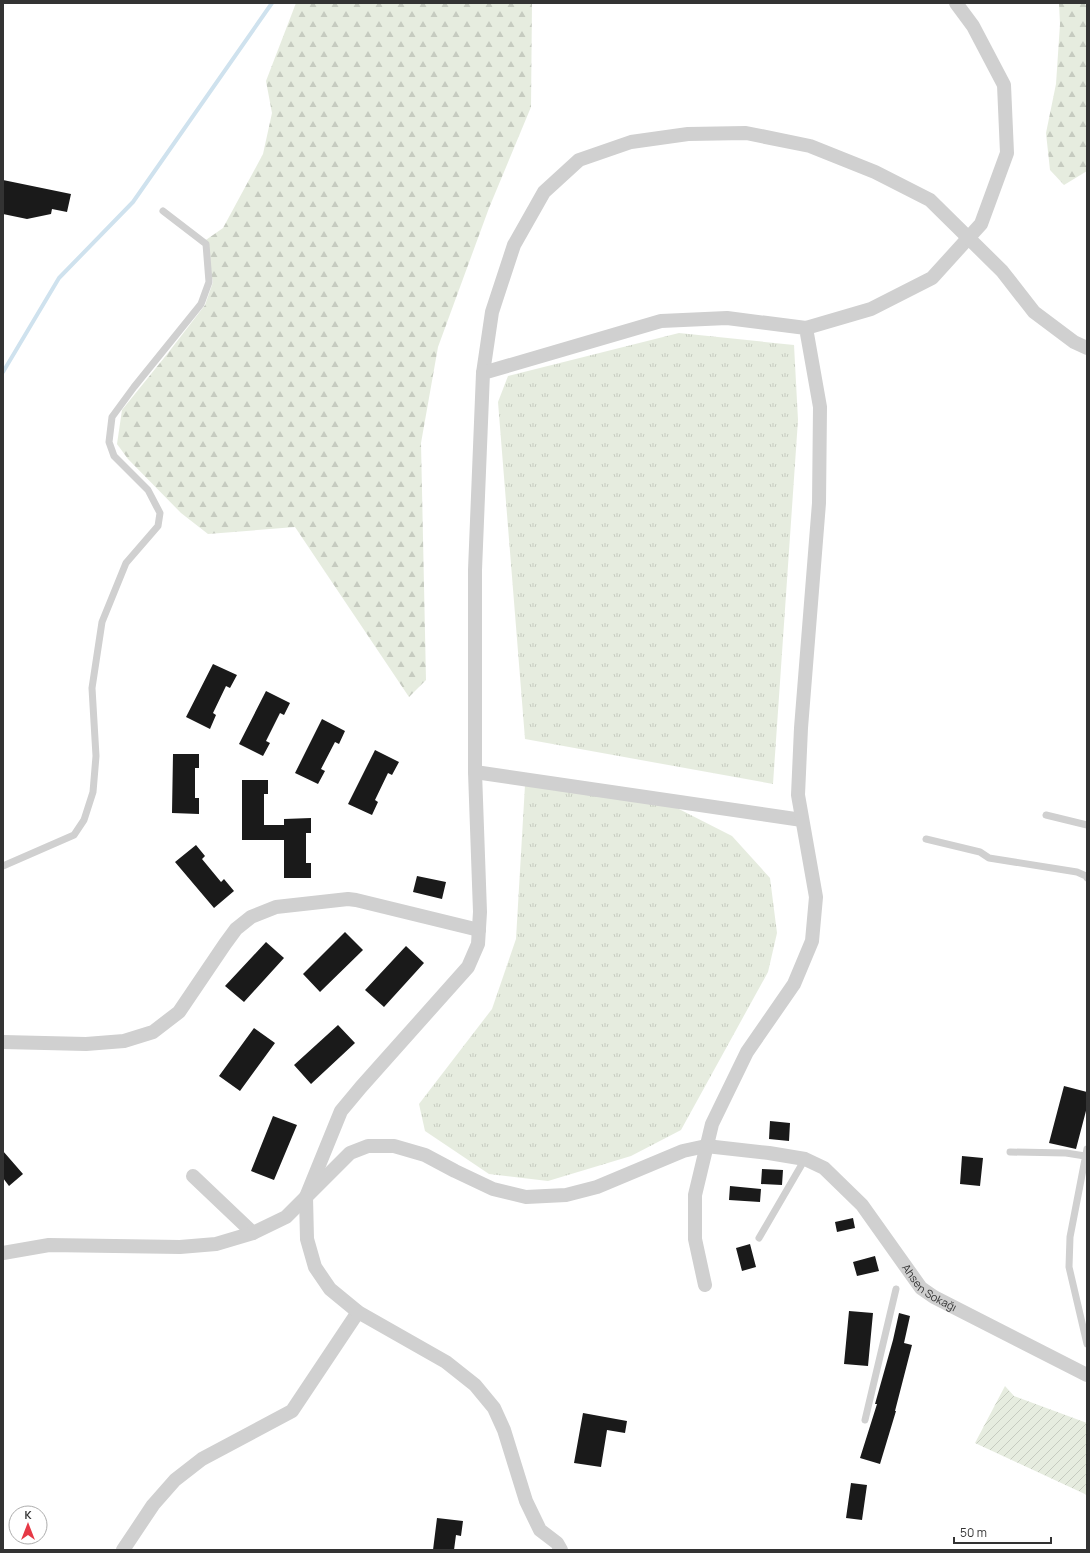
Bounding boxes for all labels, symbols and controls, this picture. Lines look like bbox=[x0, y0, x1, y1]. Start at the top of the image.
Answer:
street label: Ahsen Sokağı bbox=[899, 1261, 959, 1314]
north arrow bbox=[8, 1505, 48, 1545]
text: K bbox=[24, 1507, 32, 1522]
scale bar bbox=[954, 1519, 1051, 1545]
text: 50 m bbox=[960, 1524, 987, 1541]

